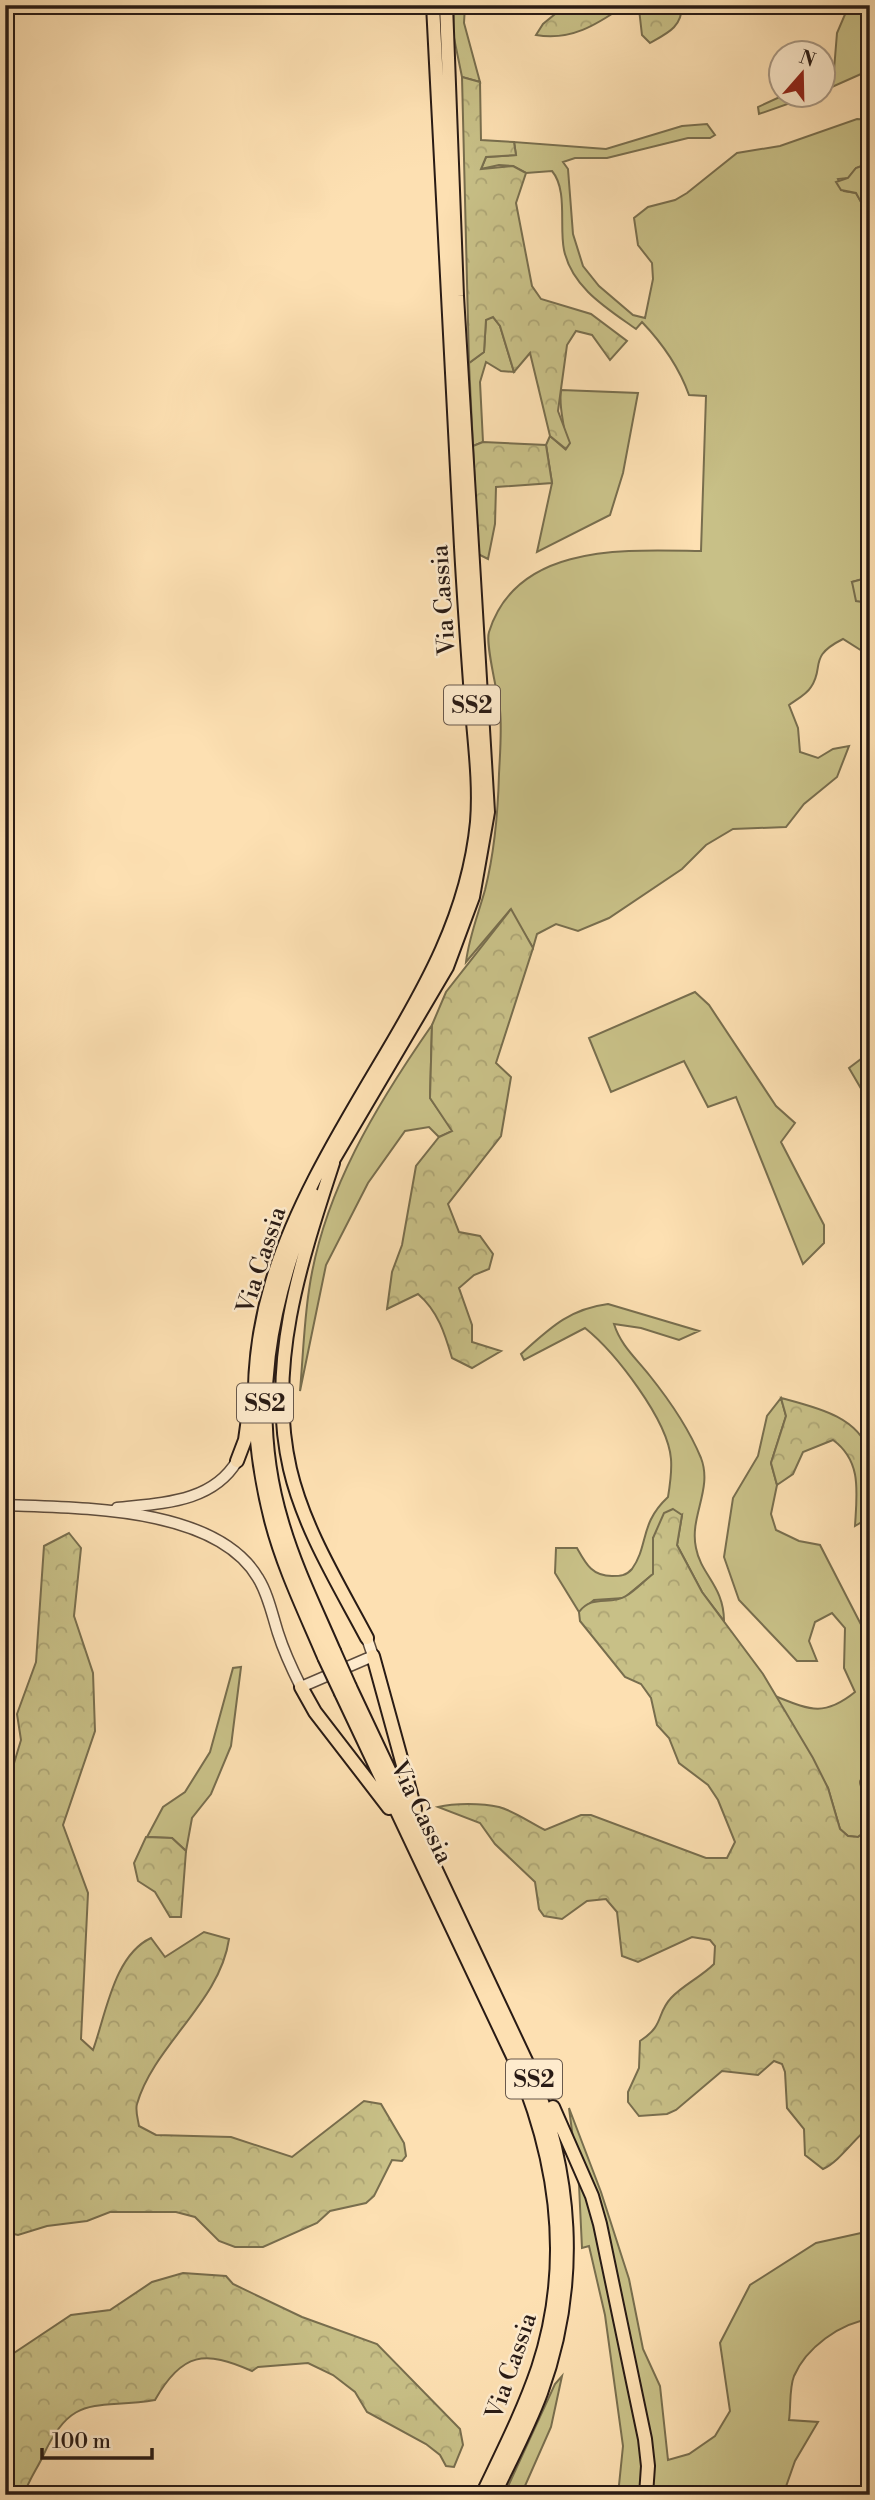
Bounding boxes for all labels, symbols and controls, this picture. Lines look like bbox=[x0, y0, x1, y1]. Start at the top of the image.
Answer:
north arrow bbox=[766, 38, 836, 108]
text: N bbox=[796, 45, 819, 73]
street label: Via Cassia bbox=[425, 543, 463, 657]
road number: SS2 bbox=[444, 685, 500, 724]
street label: Via Cassia bbox=[230, 1202, 294, 1318]
road number: SS2 bbox=[237, 1384, 293, 1422]
street label: Via Cassia bbox=[383, 1755, 459, 1869]
road number: SS2 bbox=[506, 2060, 562, 2098]
street label: Via Cassia bbox=[479, 2308, 544, 2424]
scale bar bbox=[42, 2416, 152, 2460]
text: 100 m bbox=[52, 2429, 111, 2455]

